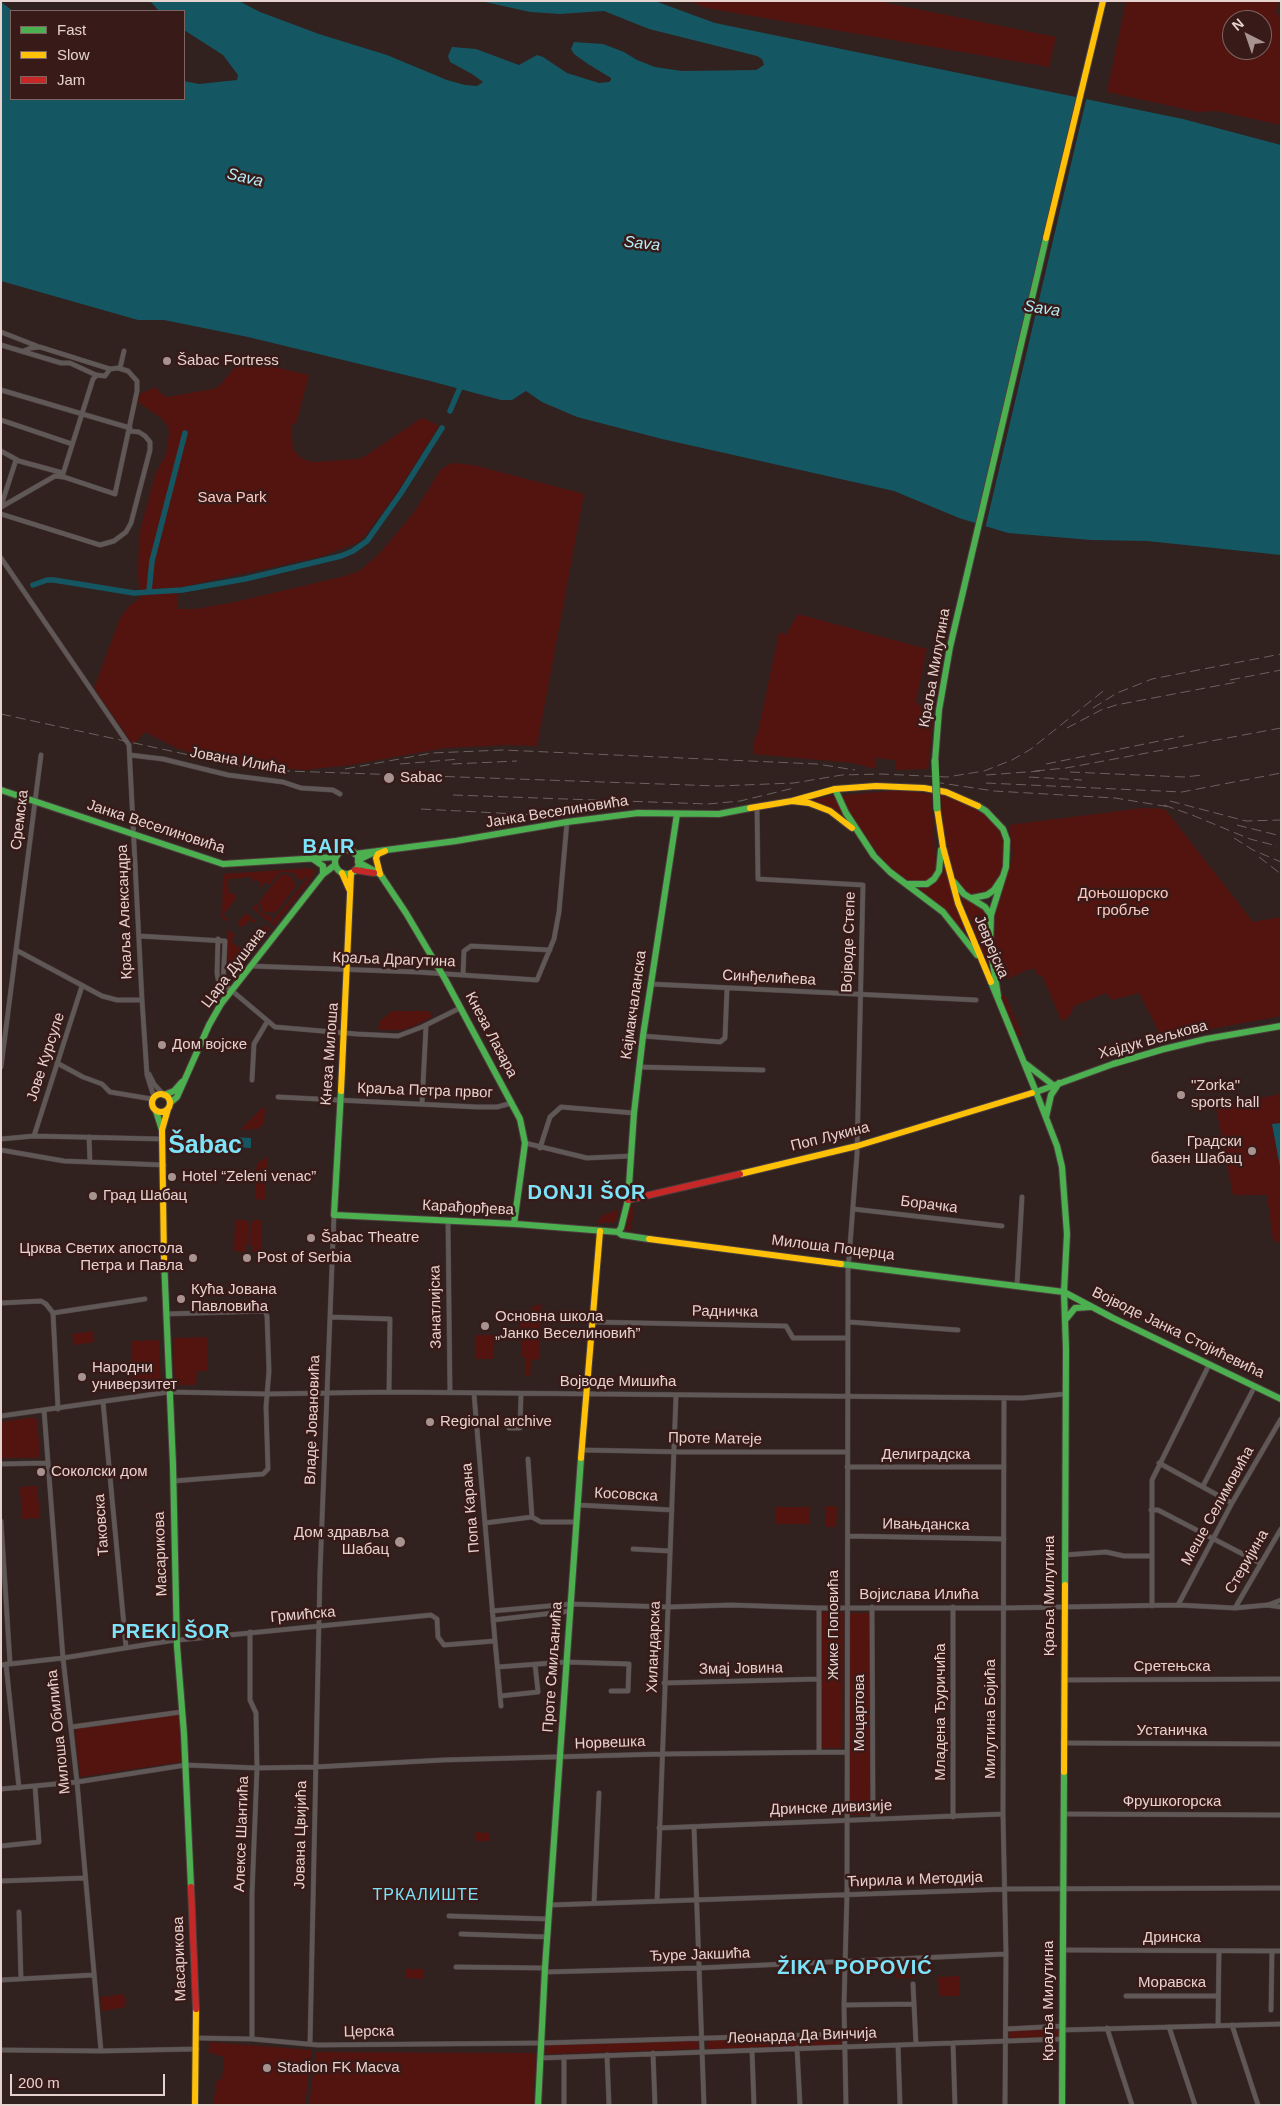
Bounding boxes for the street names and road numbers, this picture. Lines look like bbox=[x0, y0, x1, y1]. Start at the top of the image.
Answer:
street label: Краља Милутина bbox=[916, 607, 954, 729]
street label: Јована Илића bbox=[188, 744, 288, 778]
street label: Сремска bbox=[7, 789, 33, 851]
street label: Јанка Веселиновића bbox=[484, 792, 630, 832]
street label: Јанка Веселиновића bbox=[85, 796, 227, 858]
street label: Краља Александра bbox=[114, 844, 136, 980]
street label: Војводе Степе bbox=[838, 891, 860, 993]
street label: Јеврејска bbox=[970, 913, 1012, 981]
street label: Цара Душана bbox=[198, 924, 270, 1012]
street label: Краља Драгутина bbox=[332, 949, 456, 971]
street label: Кајмакчаланска bbox=[617, 949, 651, 1061]
street label: Синђелићева bbox=[722, 967, 816, 989]
street label: Кнеза Лазара bbox=[461, 989, 521, 1081]
street label: Кнеза Милоша bbox=[317, 1002, 343, 1106]
street label: Јове Курсуле bbox=[23, 1010, 69, 1104]
street label: Хајдук Вељкова bbox=[1097, 1017, 1209, 1063]
street label: Краља Петра првог bbox=[357, 1080, 493, 1102]
street label: Поп Лукина bbox=[789, 1119, 871, 1155]
street label: Борачка bbox=[899, 1193, 959, 1217]
street label: Карађорђева bbox=[422, 1197, 514, 1219]
street label: Милоша Поцерца bbox=[770, 1232, 896, 1264]
street label: Занатлијска bbox=[426, 1265, 446, 1349]
street label: Војводе Јанка Стојићевића bbox=[1089, 1283, 1267, 1383]
street label: Радничка bbox=[692, 1302, 758, 1322]
street label: Владе Јовановића bbox=[302, 1355, 324, 1485]
street label: Војводе Мишића bbox=[560, 1373, 676, 1391]
street label: Проте Матеје bbox=[668, 1429, 762, 1449]
street label: Меше Селимовића bbox=[1178, 1443, 1258, 1569]
street label: Делиградска bbox=[882, 1446, 970, 1464]
street label: Попа Карана bbox=[458, 1462, 484, 1554]
street label: Косовска bbox=[594, 1484, 658, 1506]
street label: Таковска bbox=[91, 1493, 113, 1557]
street label: Масарикова bbox=[151, 1511, 171, 1597]
street label: Ивањданска bbox=[882, 1515, 970, 1535]
street label: Стеријина bbox=[1221, 1527, 1273, 1597]
street label: Краља Милутина bbox=[1041, 1536, 1059, 1656]
street label: Жике Поповића bbox=[825, 1570, 843, 1680]
street label: Војислава Илића bbox=[859, 1586, 979, 1604]
street label: Проте Смиљанића bbox=[539, 1601, 567, 1733]
street label: Хиландарска bbox=[643, 1601, 665, 1693]
street label: Грмићска bbox=[270, 1603, 336, 1627]
street label: Младена Ђуричића bbox=[932, 1643, 950, 1781]
street label: Сретењска bbox=[1134, 1658, 1210, 1676]
street label: Змај Јовина bbox=[699, 1659, 783, 1679]
street label: Милутина Бојића bbox=[982, 1659, 1000, 1779]
street label: Милоша Обилића bbox=[44, 1669, 74, 1795]
street label: Моцартова bbox=[851, 1674, 869, 1752]
street label: Устаничка bbox=[1137, 1722, 1207, 1740]
street label: Норвешка bbox=[574, 1733, 646, 1753]
street label: Алексе Шантића bbox=[231, 1776, 253, 1892]
street label: Јована Цвијића bbox=[291, 1781, 311, 1889]
street label: Фрушкогорска bbox=[1123, 1793, 1221, 1811]
street label: Дринске дивизије bbox=[770, 1797, 892, 1819]
street label: Ћирила и Методија bbox=[847, 1869, 983, 1891]
street label: Масарикова bbox=[170, 1916, 190, 2002]
street label: Дринска bbox=[1143, 1929, 1201, 1947]
street label: Краља Милутина bbox=[1040, 1941, 1058, 2061]
street label: Ђуре Јакшића bbox=[649, 1944, 751, 1966]
street label: Моравска bbox=[1138, 1974, 1206, 1992]
street label: Церска bbox=[344, 2023, 394, 2041]
street label: Леонарда Да Винчија bbox=[727, 2024, 877, 2048]

